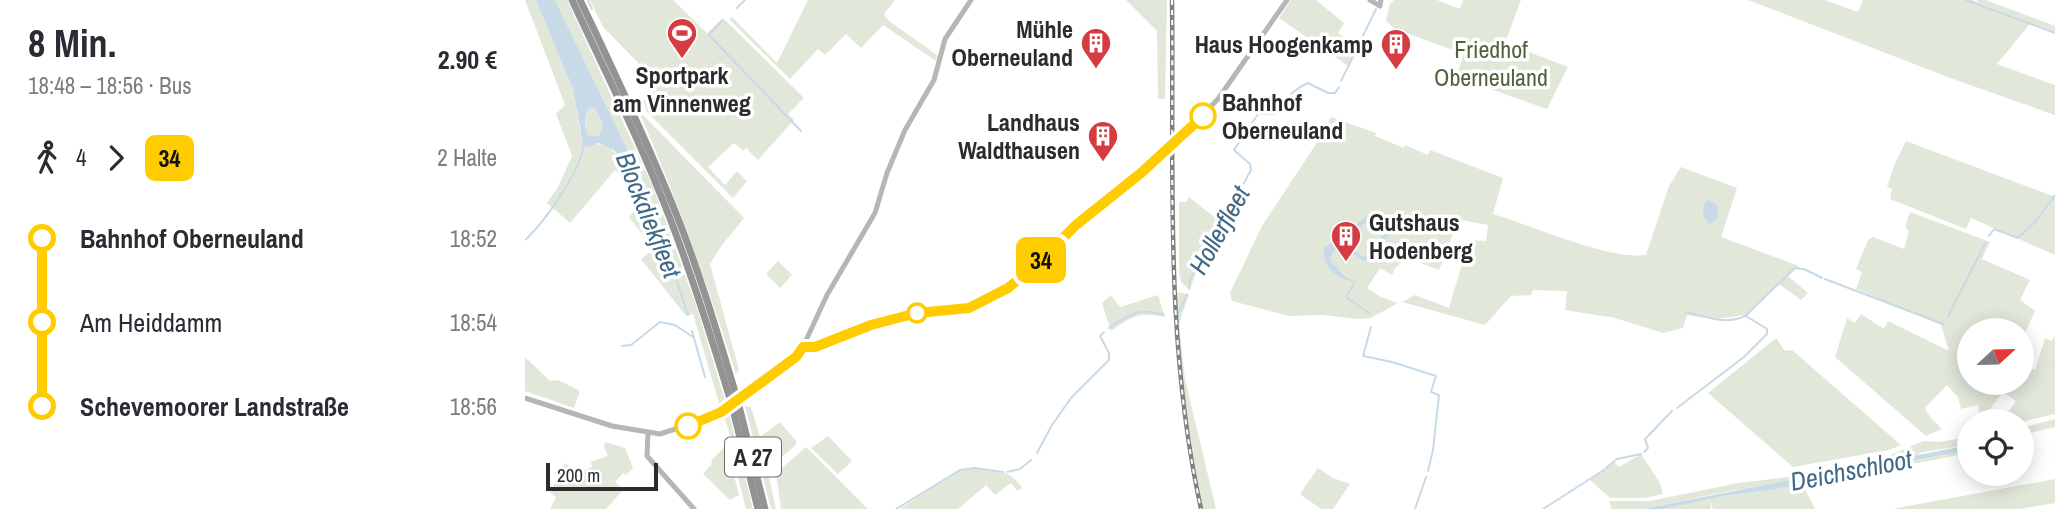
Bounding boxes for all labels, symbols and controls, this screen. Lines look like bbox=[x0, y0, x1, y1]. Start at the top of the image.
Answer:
place label: Mühle Oberneuland bbox=[952, 13, 1073, 73]
sports icon: Sportpark am Vinnenweg bbox=[665, 16, 699, 60]
text: 8 Min. bbox=[28, 18, 116, 69]
building icon: Mühle Oberneuland bbox=[1079, 26, 1113, 70]
building icon: Haus Hoogenkamp bbox=[1379, 27, 1413, 71]
place label: Haus Hoogenkamp bbox=[1195, 28, 1373, 60]
park label: Friedhof Oberneuland bbox=[1434, 33, 1548, 93]
text: 2.90 € bbox=[438, 42, 497, 77]
place label: Sportpark am Vinnenweg bbox=[613, 59, 751, 119]
text: 18:48 – 18:56 · Bus bbox=[28, 70, 192, 101]
place label: Bahnhof Oberneuland bbox=[1222, 86, 1343, 146]
marker: Bahnhof Oberneuland bbox=[1190, 103, 1216, 129]
place label: Landhaus Waldthausen bbox=[958, 106, 1080, 166]
building icon: Landhaus Waldthausen bbox=[1086, 119, 1120, 163]
icon: walk bbox=[28, 139, 66, 177]
icon: forward bbox=[97, 139, 135, 177]
text: 4 bbox=[76, 142, 87, 173]
text: 34 bbox=[159, 142, 180, 174]
text: 2 Halte bbox=[437, 142, 497, 173]
water label: Blockdiekfleet bbox=[608, 147, 690, 284]
water label: Hollerfleet bbox=[1180, 179, 1258, 280]
place label: Gutshaus Hodenberg bbox=[1369, 206, 1473, 266]
building icon: Gutshaus Hodenberg bbox=[1329, 219, 1363, 263]
text: Bahnhof Oberneuland bbox=[80, 221, 304, 256]
text: 18:52 bbox=[450, 223, 497, 254]
line badge: 34 bbox=[1009, 237, 1073, 283]
text: 34 bbox=[1030, 244, 1052, 276]
unlabelled marker bbox=[907, 303, 927, 323]
text: Am Heiddamm bbox=[80, 305, 222, 340]
text: 18:54 bbox=[450, 307, 497, 338]
north arrow bbox=[1957, 318, 2033, 396]
map controls bbox=[1957, 318, 2034, 486]
text: Schevemoorer Landstraße bbox=[80, 389, 349, 424]
text: 18:56 bbox=[450, 391, 497, 422]
button: locate bbox=[1957, 409, 2034, 486]
unlabelled marker bbox=[675, 413, 701, 439]
road number: A 27 bbox=[725, 438, 781, 477]
water label: Deichschloot bbox=[1787, 441, 1916, 499]
scale bar bbox=[546, 460, 658, 492]
text: 200 m bbox=[557, 462, 600, 488]

